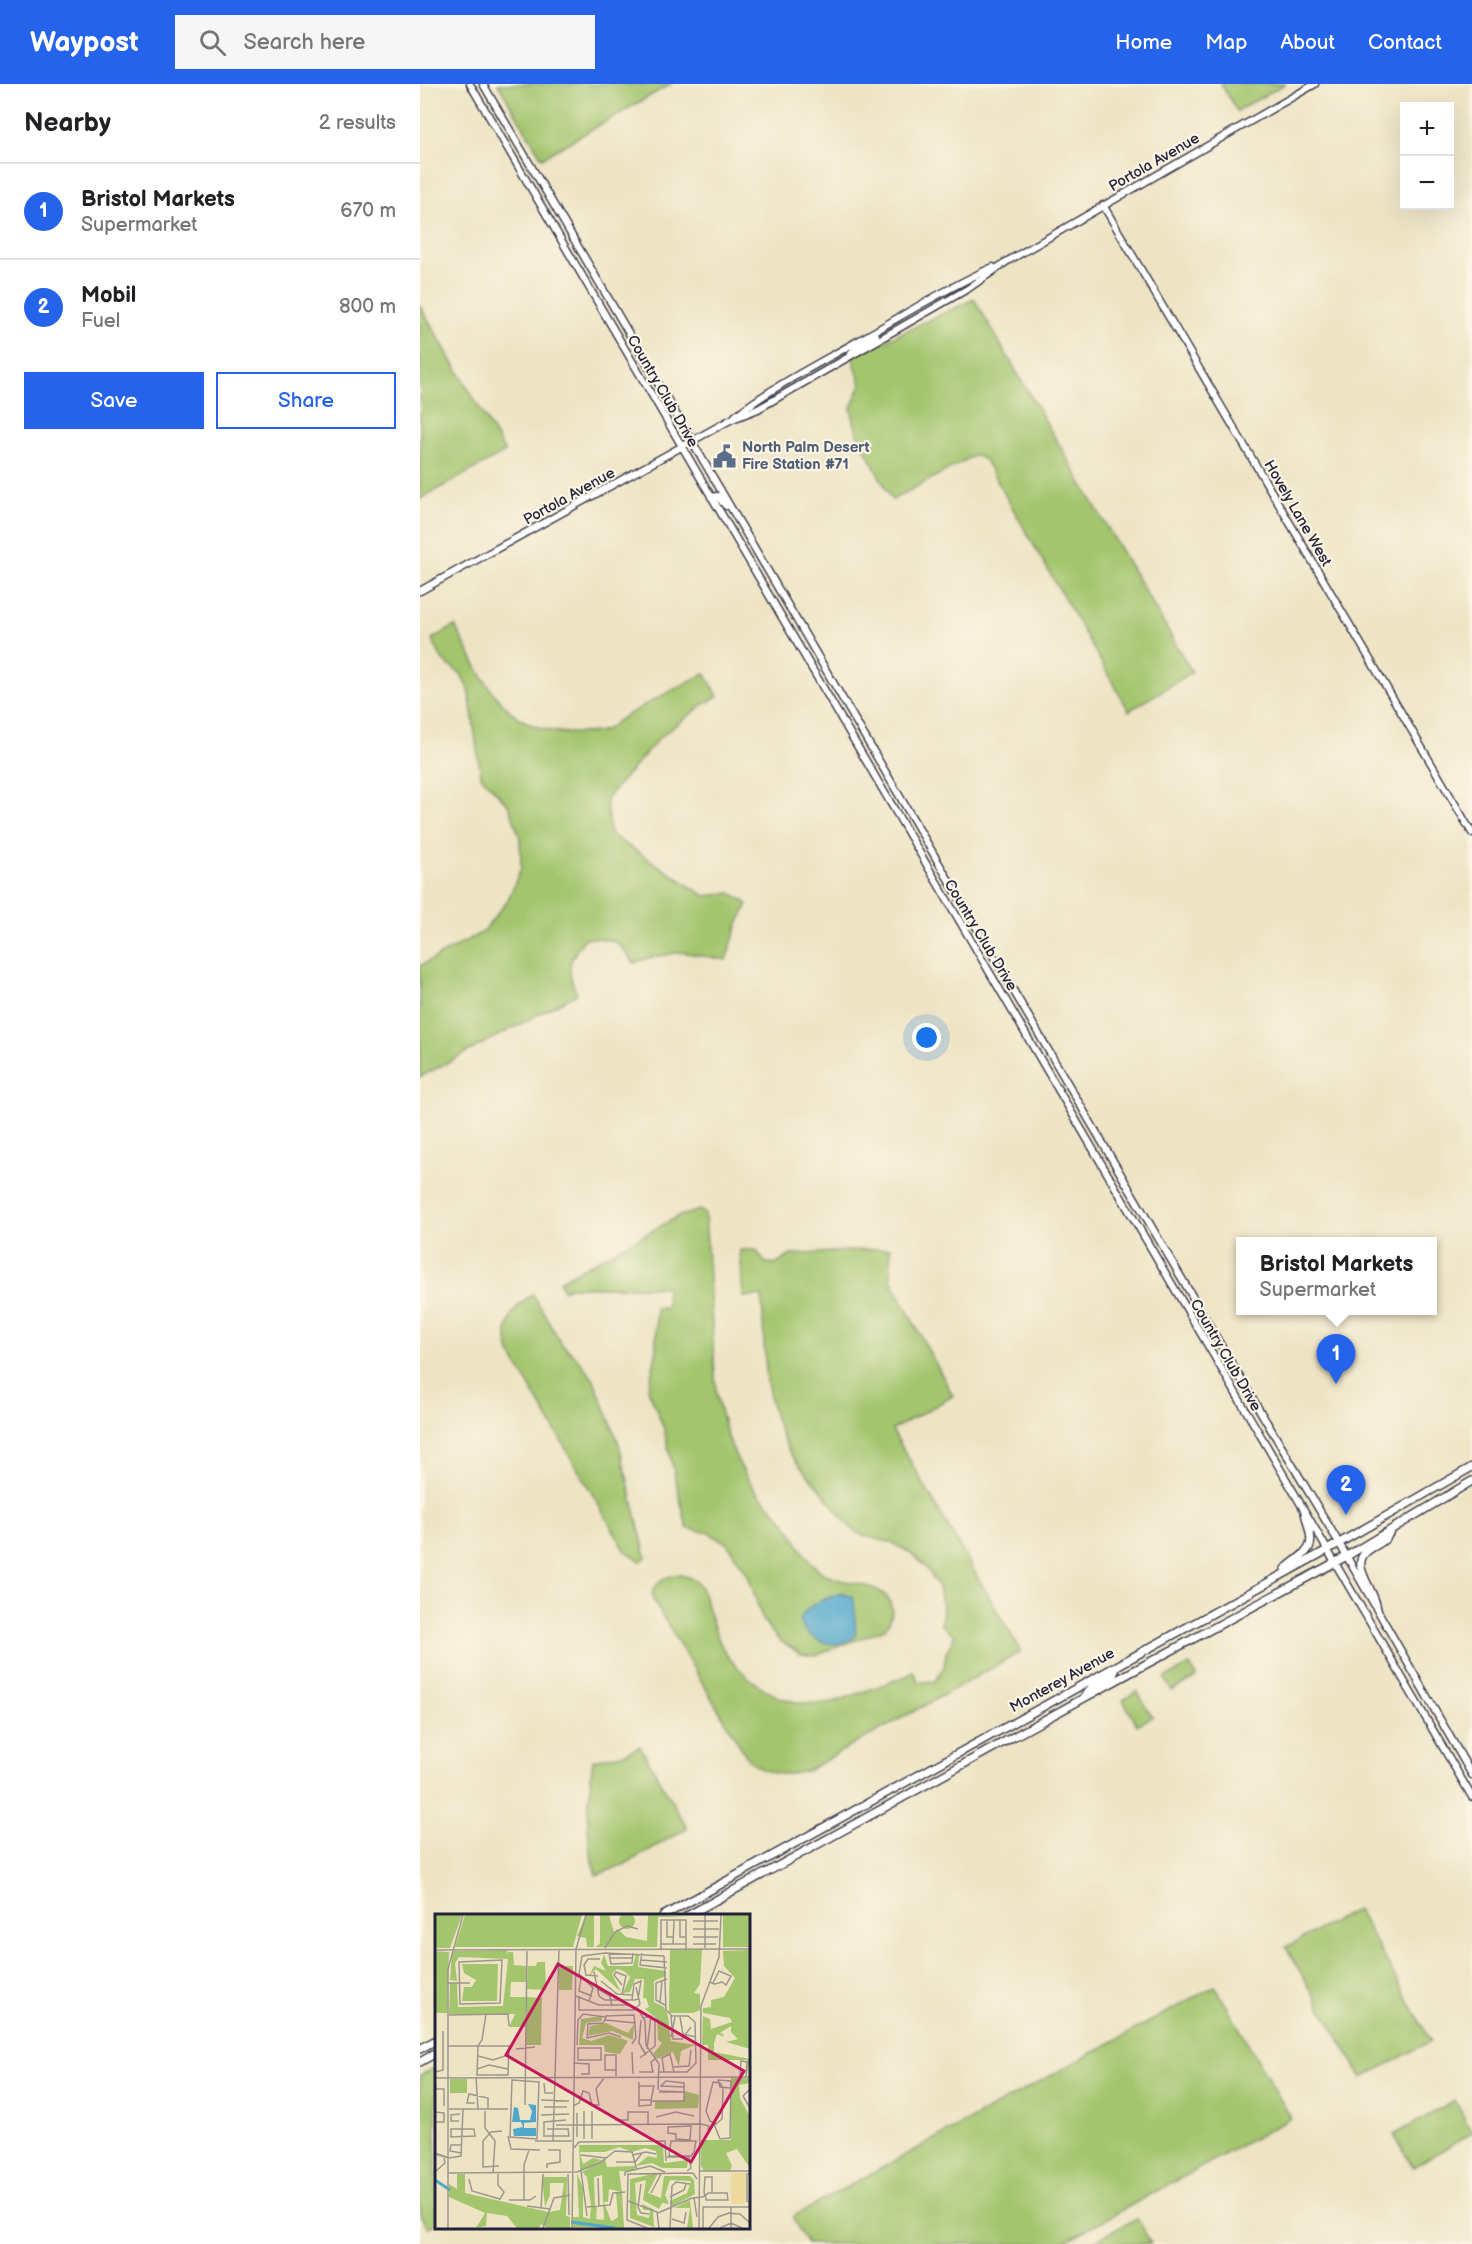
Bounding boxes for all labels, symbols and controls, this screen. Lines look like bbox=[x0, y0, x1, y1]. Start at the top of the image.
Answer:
search box bbox=[175, 15, 595, 69]
text: Waypost bbox=[30, 26, 139, 59]
icon: search bbox=[196, 26, 229, 59]
text: Search here bbox=[244, 29, 365, 56]
text: Home bbox=[1115, 30, 1172, 55]
text: Map bbox=[1205, 30, 1247, 55]
text: About bbox=[1280, 30, 1335, 55]
text: Contact bbox=[1368, 30, 1442, 55]
map controls bbox=[1400, 102, 1454, 210]
button: + bbox=[1400, 102, 1454, 156]
text: Nearby bbox=[24, 108, 111, 139]
text: 2 results bbox=[319, 111, 396, 135]
street label: Portola Avenue bbox=[1105, 129, 1203, 196]
button: − bbox=[1400, 156, 1454, 210]
text: Bristol Markets bbox=[81, 186, 235, 213]
text: 1 bbox=[39, 199, 48, 223]
text: 670 m bbox=[340, 199, 396, 223]
text: Supermarket bbox=[81, 213, 197, 237]
text: Mobil bbox=[81, 282, 136, 309]
text: 2 bbox=[38, 295, 49, 319]
text: 800 m bbox=[339, 295, 396, 319]
text: Fuel bbox=[81, 309, 120, 333]
street label: Country Club Drive bbox=[623, 332, 702, 451]
button: Save bbox=[24, 372, 204, 429]
button: Share bbox=[216, 372, 396, 429]
place label: North Palm Desert Fire Station #71 bbox=[742, 438, 870, 474]
public building icon: North Palm Desert Fire Station #71 bbox=[711, 443, 737, 469]
street label: Hovely Lane West bbox=[1259, 457, 1336, 570]
street label: Portola Avenue bbox=[520, 463, 618, 529]
street label: Country Club Drive bbox=[940, 876, 1021, 994]
your location bbox=[912, 1023, 941, 1052]
popup bbox=[1236, 1237, 1437, 1315]
text: Bristol Markets bbox=[1260, 1251, 1413, 1278]
text: Supermarket bbox=[1260, 1278, 1376, 1302]
street label: Country Club Drive bbox=[1186, 1296, 1265, 1415]
pin: 1 bbox=[1316, 1334, 1356, 1384]
pin: 2 bbox=[1326, 1466, 1366, 1515]
street label: Monterey Avenue bbox=[1006, 1644, 1118, 1717]
inset map bbox=[435, 1914, 750, 2229]

